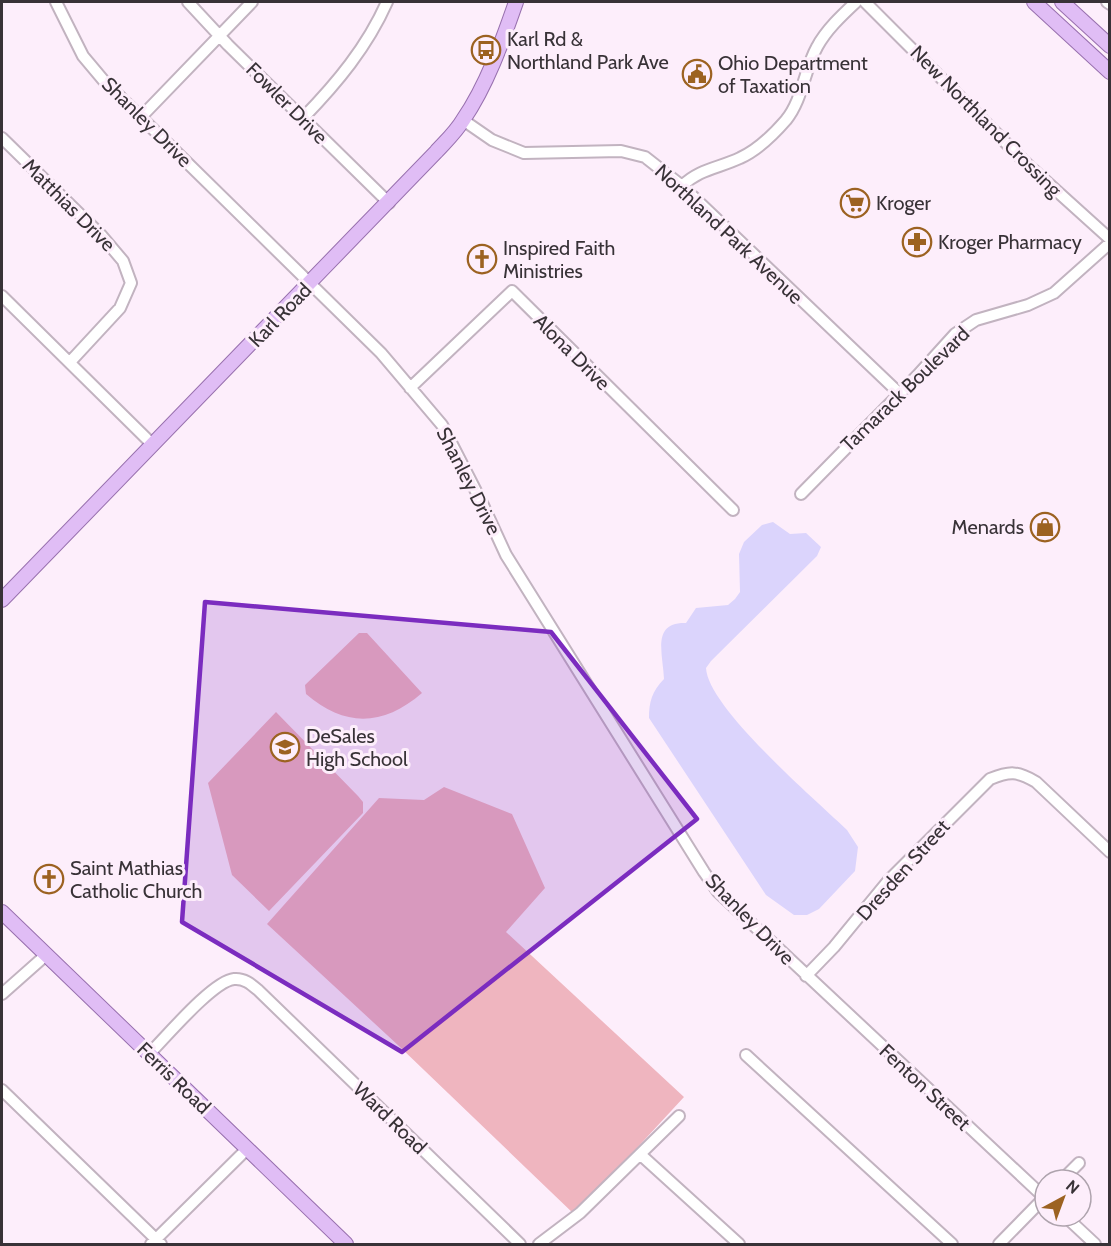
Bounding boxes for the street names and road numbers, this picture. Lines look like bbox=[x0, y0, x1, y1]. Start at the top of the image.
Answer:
street label: New Northland Crossing bbox=[905, 40, 1067, 202]
street label: Fowler Drive bbox=[241, 57, 333, 149]
street label: Shanley Drive bbox=[97, 72, 197, 172]
street label: Matthias Drive bbox=[18, 154, 120, 256]
street label: Northland Park Avenue bbox=[650, 159, 808, 309]
street label: Karl Road bbox=[244, 278, 316, 352]
street label: Alona Drive bbox=[529, 309, 615, 395]
street label: Tamarack Boulevard bbox=[836, 322, 974, 456]
street label: Shanley Drive bbox=[432, 423, 506, 539]
street label: Dresden Street bbox=[851, 814, 955, 925]
street label: Shanley Drive bbox=[701, 868, 799, 970]
street label: Ferris Road bbox=[132, 1037, 216, 1119]
street label: Fenton Street bbox=[875, 1039, 976, 1135]
street label: Ward Road bbox=[348, 1077, 432, 1159]

